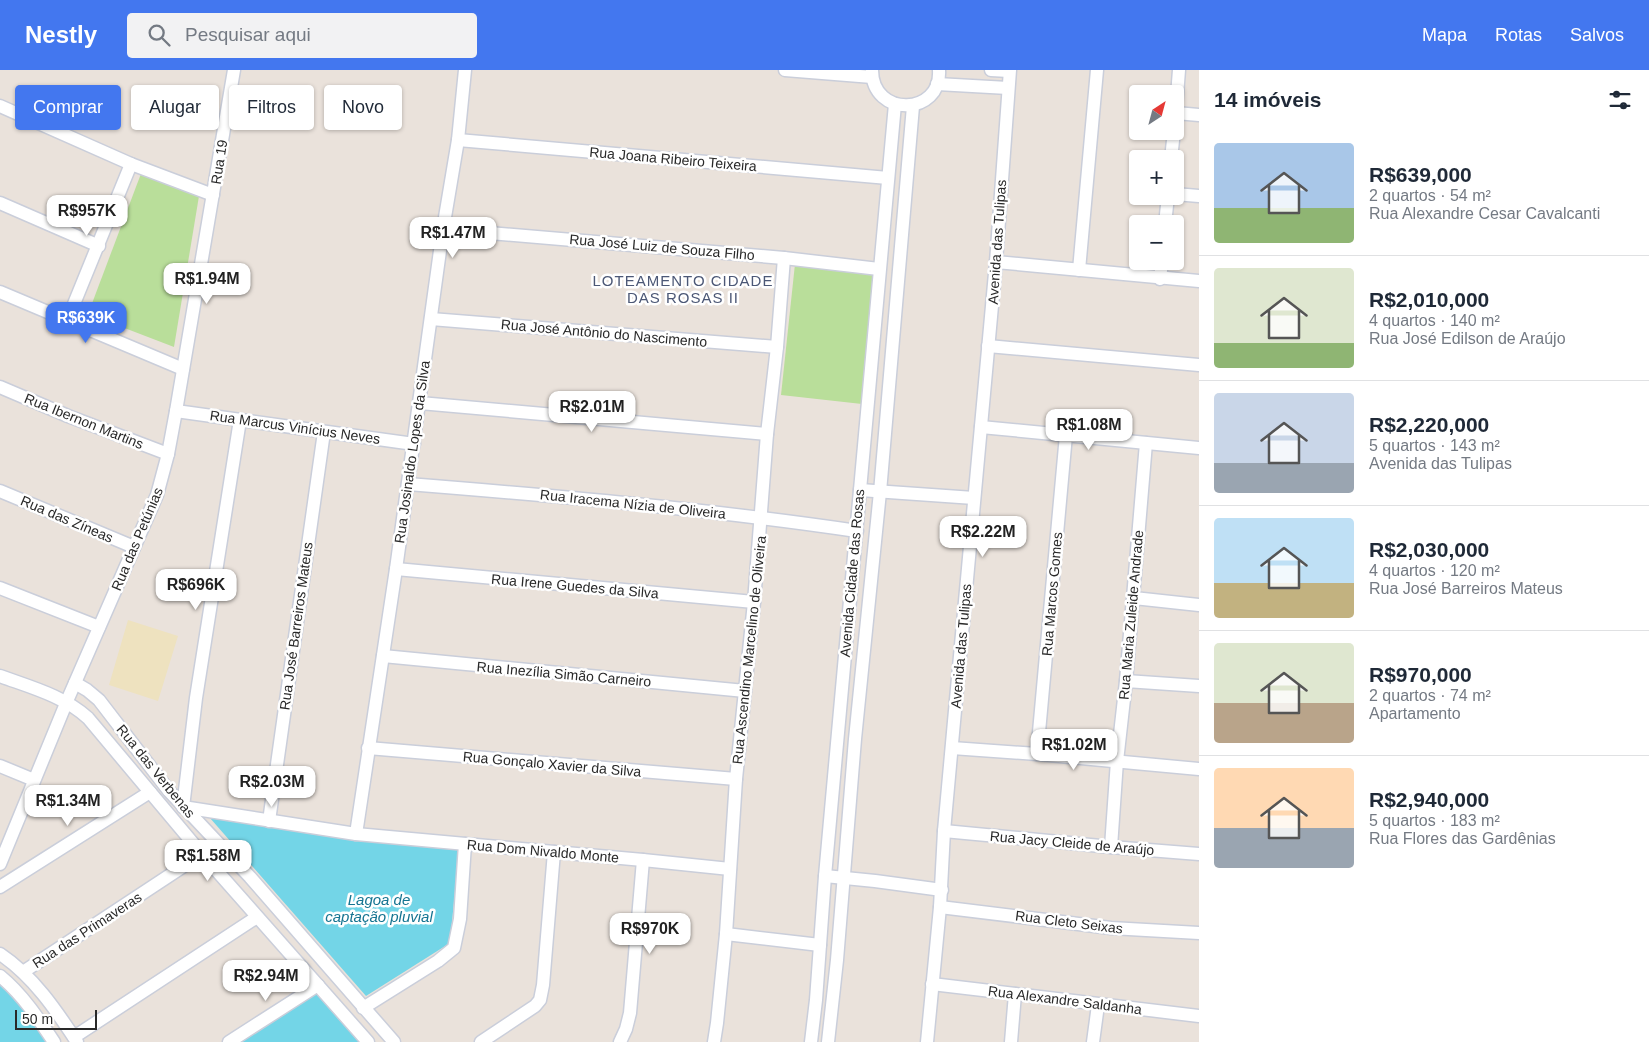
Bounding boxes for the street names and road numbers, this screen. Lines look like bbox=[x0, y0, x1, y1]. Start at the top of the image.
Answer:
street label: Rua 19 bbox=[208, 138, 230, 186]
street label: Rua Joana Ribeiro Teixeira bbox=[589, 144, 758, 174]
street label: Avenida das Tulipas bbox=[985, 179, 1009, 305]
street label: Rua José Luiz de Souza Filho bbox=[569, 231, 756, 263]
street label: Rua José Antônio do Nascimento bbox=[500, 316, 708, 350]
street label: Rua Josinaldo Lopes da Silva bbox=[391, 359, 433, 544]
street label: Rua Ibernon Martins bbox=[22, 390, 146, 452]
street label: Rua Marcus Vinícius Neves bbox=[209, 407, 381, 447]
street label: Rua das Petúnias bbox=[108, 485, 166, 593]
street label: Rua Iracema Nízia de Oliveira bbox=[539, 486, 727, 522]
street label: Avenida Cidade das Rosas bbox=[837, 488, 867, 658]
street label: Rua das Zíneas bbox=[18, 492, 116, 546]
street label: Rua Maria Zuleide Andrade bbox=[1116, 529, 1146, 701]
street label: Rua Marcos Gomes bbox=[1039, 531, 1065, 657]
street label: Rua Ascendino Marcelino de Oliveira bbox=[729, 535, 769, 765]
street label: Rua José Barreiros Mateus bbox=[276, 541, 316, 711]
street label: Rua Irene Guedes da Silva bbox=[491, 571, 660, 601]
street label: Avenida das Tulipas bbox=[948, 583, 974, 709]
street label: Rua Inezília Simão Carneiro bbox=[476, 658, 652, 690]
street label: Rua das Verbenas bbox=[114, 721, 198, 821]
street label: Rua Gonçalo Xavier da Silva bbox=[462, 748, 642, 780]
street label: Rua Jacy Cleide de Araújo bbox=[989, 828, 1155, 858]
street label: Rua Dom Nivaldo Monte bbox=[466, 836, 620, 866]
street label: Rua das Primaveras bbox=[29, 889, 145, 971]
street label: Rua Cleto Seixas bbox=[1014, 907, 1124, 937]
street label: Rua Alexandre Saldanha bbox=[987, 983, 1143, 1017]

